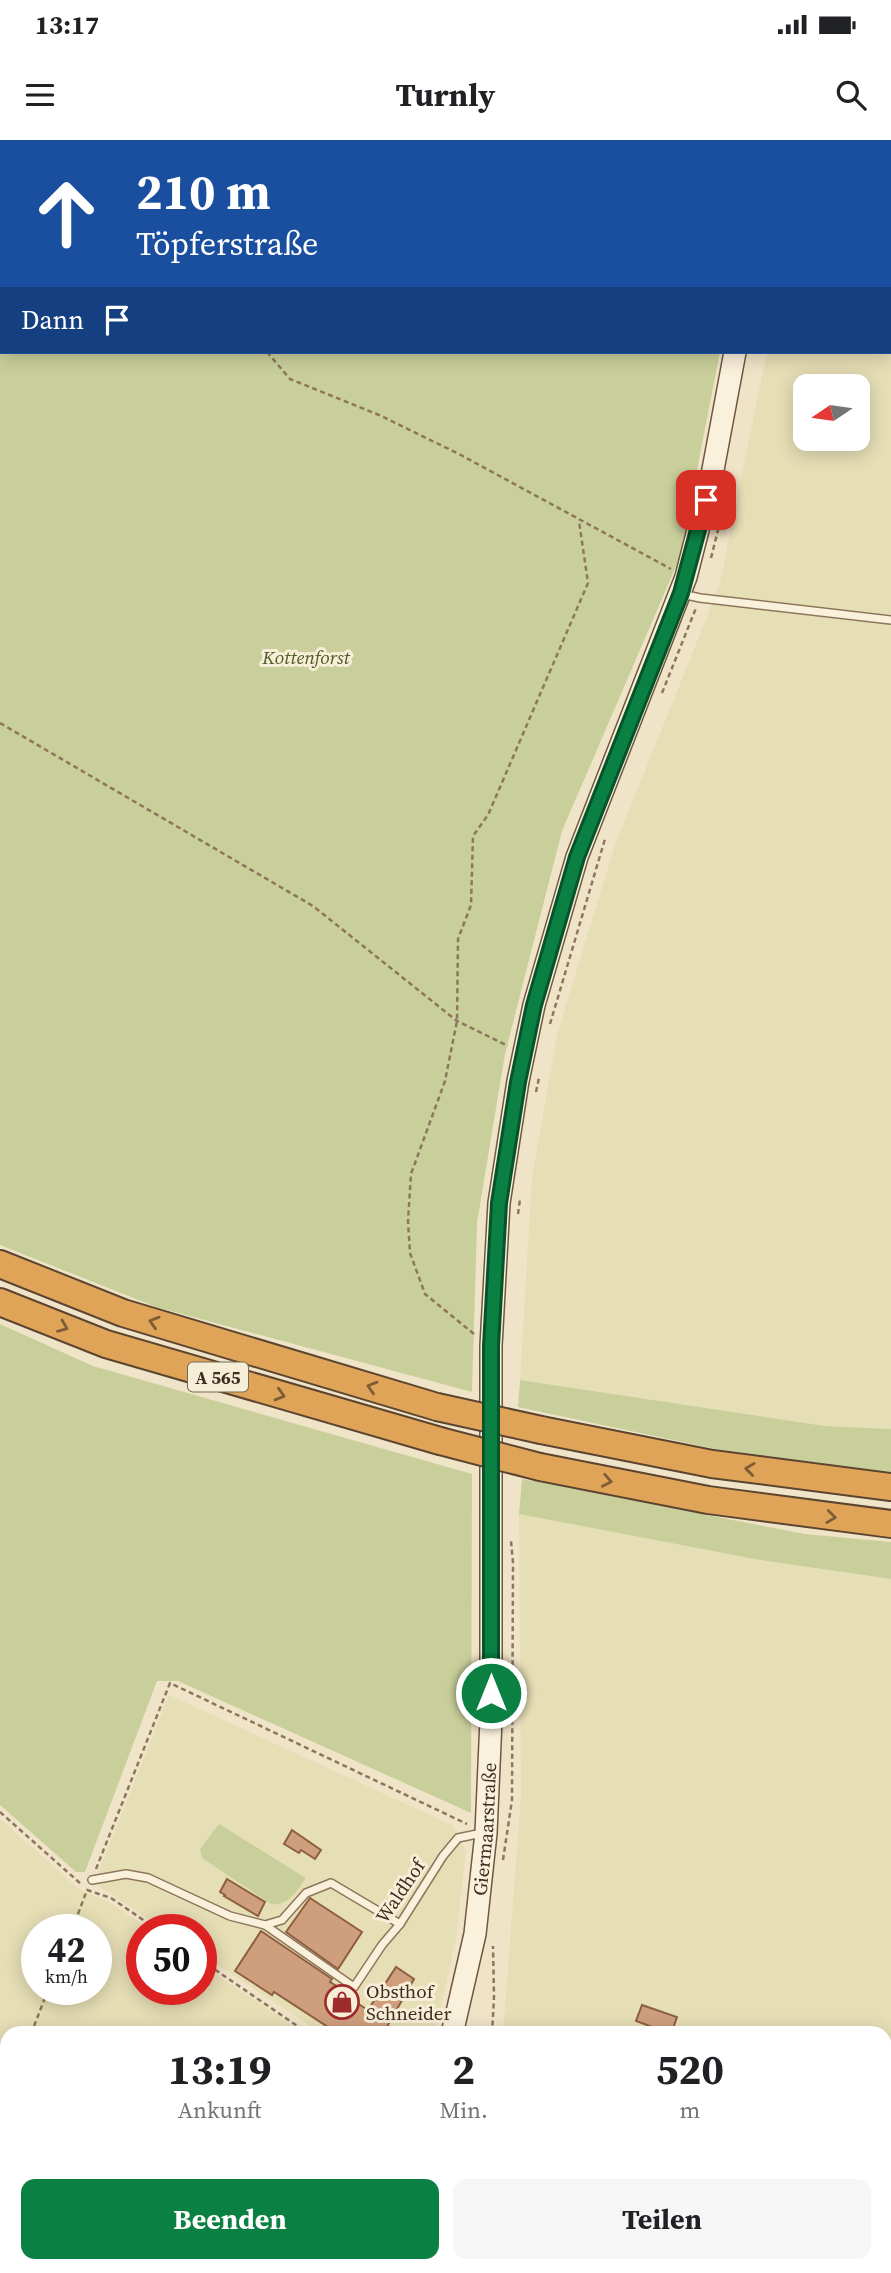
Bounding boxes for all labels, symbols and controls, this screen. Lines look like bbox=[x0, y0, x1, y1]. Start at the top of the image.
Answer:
text: 13:17 bbox=[35, 7, 99, 43]
text: Turnly bbox=[396, 73, 495, 117]
icon: menu bbox=[21, 76, 59, 114]
icon: search bbox=[832, 76, 870, 114]
text: 210 m bbox=[136, 158, 271, 225]
icon: ahead bbox=[21, 168, 112, 259]
text: Töpferstraße bbox=[136, 222, 318, 266]
icon: arrive bbox=[98, 301, 136, 339]
text: Dann bbox=[21, 302, 84, 338]
north arrow bbox=[793, 374, 870, 452]
map controls bbox=[793, 374, 870, 451]
pin bbox=[676, 470, 736, 530]
icon: arrive bbox=[687, 481, 725, 519]
park label: Kottenforst bbox=[261, 644, 350, 670]
one-way arrow bbox=[148, 1315, 160, 1330]
one-way arrow bbox=[57, 1318, 69, 1332]
road number: A 565 bbox=[188, 1362, 248, 1392]
one-way arrow bbox=[366, 1381, 378, 1396]
one-way arrow bbox=[274, 1386, 286, 1401]
one-way arrow bbox=[745, 1462, 756, 1477]
one-way arrow bbox=[601, 1472, 613, 1487]
one-way arrow bbox=[826, 1509, 837, 1524]
position arrow bbox=[454, 1656, 528, 1730]
street label: Giermaarstraße bbox=[466, 1762, 502, 1897]
street label: Waldhof bbox=[369, 1852, 432, 1928]
speed limit sign: 50 bbox=[126, 1914, 217, 2005]
text: 42 bbox=[48, 1926, 85, 1974]
text: km/h bbox=[45, 1964, 88, 1989]
place label: Obsthof Schneider bbox=[366, 1978, 452, 2026]
shop icon: Obsthof Schneider bbox=[323, 1983, 361, 2021]
text: 13:19 bbox=[168, 2040, 272, 2098]
text: 2 bbox=[452, 2040, 475, 2098]
text: 520 bbox=[656, 2040, 724, 2098]
text: Ankunft bbox=[178, 2094, 262, 2126]
text: Min. bbox=[439, 2094, 488, 2126]
text: m bbox=[680, 2094, 700, 2126]
button: Beenden bbox=[21, 2179, 439, 2259]
button: Teilen bbox=[453, 2179, 871, 2259]

